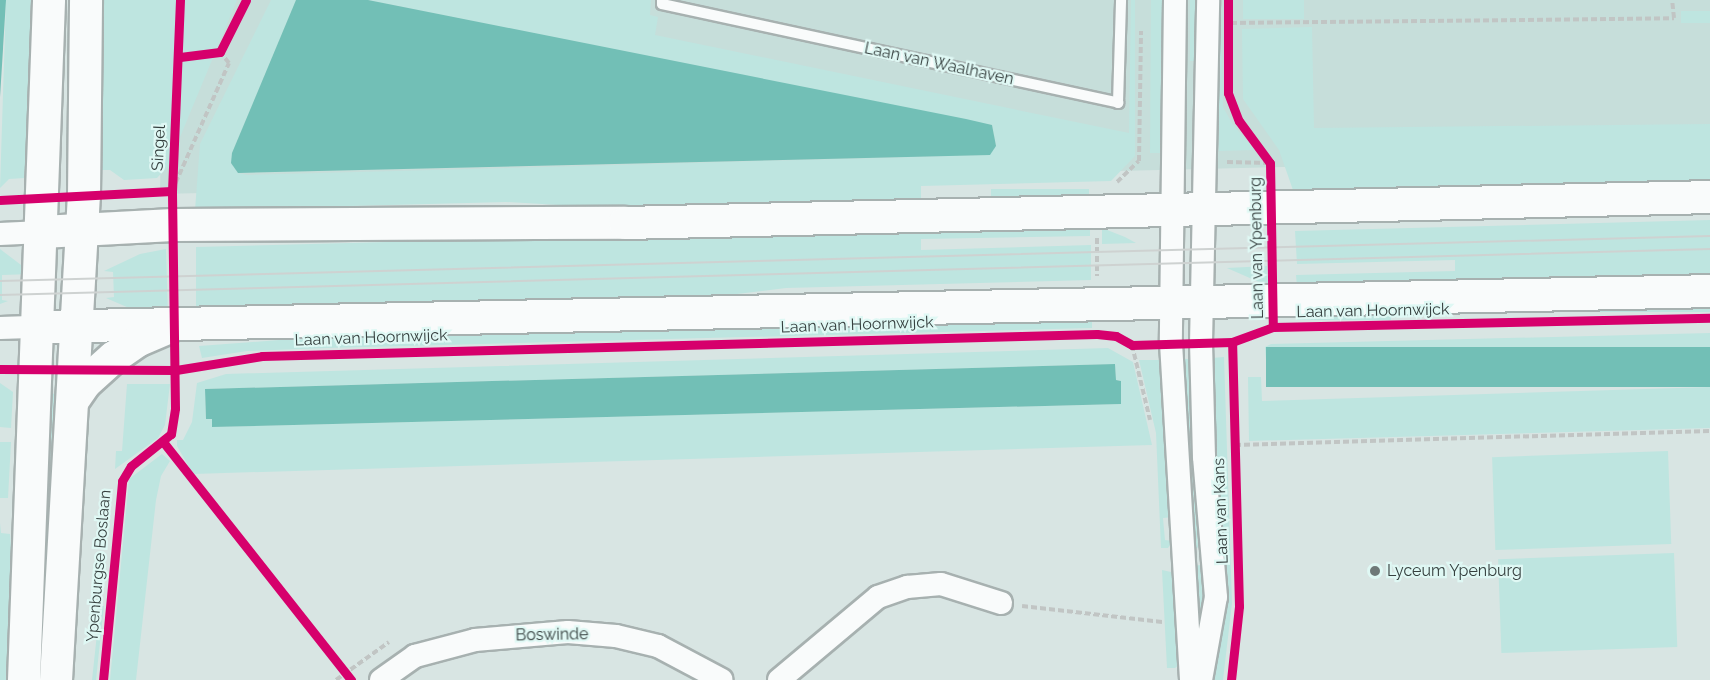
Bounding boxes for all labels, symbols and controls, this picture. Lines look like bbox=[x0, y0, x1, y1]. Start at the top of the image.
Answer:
street label: Laan van Waalhaven bbox=[862, 39, 1016, 89]
street label: Singel bbox=[148, 124, 170, 172]
street label: Laan van Ypenburg bbox=[1246, 176, 1268, 320]
street label: Laan van Hoornwijck bbox=[1296, 300, 1450, 322]
street label: Laan van Hoornwijck bbox=[780, 313, 934, 337]
street label: Laan van Hoornwijck bbox=[294, 326, 448, 350]
street label: Laan van Kans bbox=[1210, 457, 1232, 565]
street label: Ypenburgse Boslaan bbox=[83, 489, 115, 643]
place label: Lyceum Ypenburg bbox=[1387, 561, 1522, 581]
marker: Lyceum Ypenburg bbox=[1368, 564, 1382, 578]
street label: Boswinde bbox=[515, 625, 589, 645]

